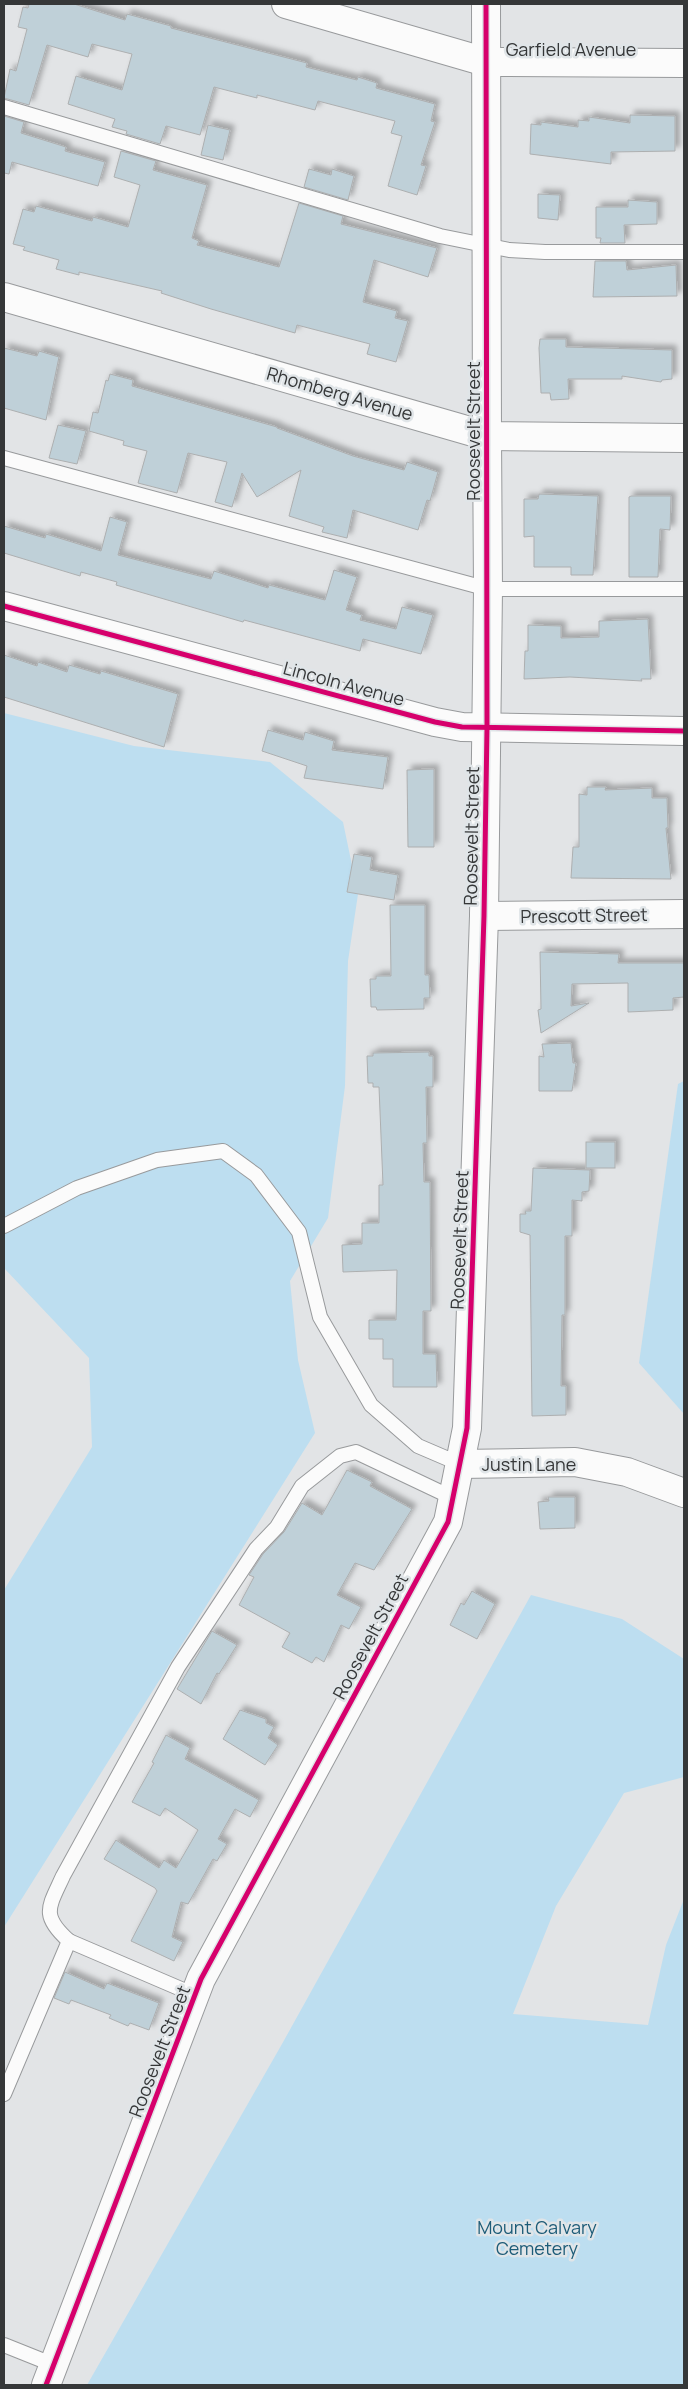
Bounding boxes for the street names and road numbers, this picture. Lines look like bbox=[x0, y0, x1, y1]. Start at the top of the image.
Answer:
street label: Garfield Avenue bbox=[506, 37, 636, 61]
street label: Rhomberg Avenue bbox=[264, 361, 416, 425]
street label: Roosevelt Street bbox=[461, 361, 485, 501]
street label: Lincoln Avenue bbox=[281, 655, 407, 711]
street label: Roosevelt Street bbox=[458, 766, 484, 906]
street label: Prescott Street bbox=[520, 902, 648, 928]
street label: Roosevelt Street bbox=[445, 1170, 473, 1310]
street label: Justin Lane bbox=[482, 1452, 576, 1476]
street label: Roosevelt Street bbox=[327, 1569, 413, 1703]
street label: Roosevelt Street bbox=[123, 1982, 195, 2120]

